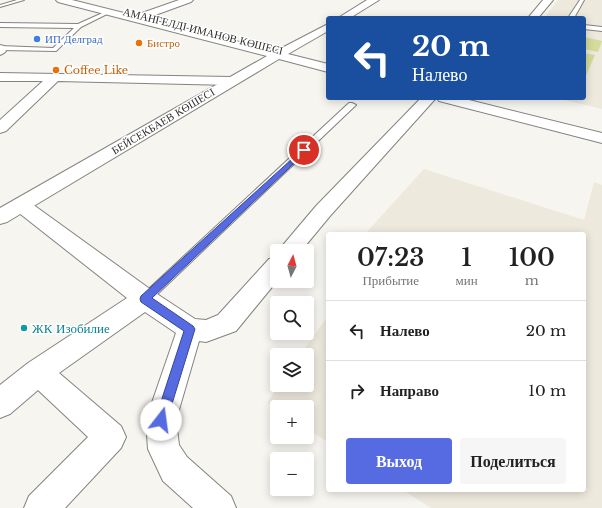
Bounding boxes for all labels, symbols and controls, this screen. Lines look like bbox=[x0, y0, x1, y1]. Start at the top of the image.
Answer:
street label: АМАНГЕЛДІ ИМАНОВ КӨШЕСІ bbox=[122, 4, 285, 58]
text: 20 m bbox=[412, 29, 490, 64]
place label: ИП Делград bbox=[45, 32, 103, 46]
icon: left bbox=[346, 32, 398, 84]
marker: ИП Делград bbox=[32, 34, 42, 44]
place label: Бистро bbox=[147, 36, 181, 50]
marker: Бистро bbox=[134, 38, 144, 48]
place label: Coffee Like bbox=[64, 63, 128, 77]
text: Налево bbox=[412, 64, 468, 86]
marker: Coffee Like bbox=[51, 65, 61, 75]
street label: БЕЙСЕКБАЕВ КӨШЕСІ bbox=[109, 84, 217, 157]
pin bbox=[287, 133, 321, 167]
icon: arrive bbox=[293, 139, 315, 161]
text: 07:23 bbox=[357, 243, 424, 272]
text: 1 bbox=[461, 243, 472, 272]
text: 100 bbox=[509, 243, 555, 272]
north arrow bbox=[270, 244, 314, 288]
map controls bbox=[270, 244, 314, 496]
text: Прибытие bbox=[362, 272, 419, 289]
text: мин bbox=[456, 272, 478, 289]
text: m bbox=[525, 272, 539, 289]
button: search bbox=[270, 296, 314, 340]
place label: ЖК Изобилие bbox=[32, 320, 110, 337]
icon: left bbox=[346, 320, 368, 342]
text: Налево bbox=[380, 321, 430, 340]
text: 20 m bbox=[526, 321, 566, 340]
marker: ЖК Изобилие bbox=[19, 323, 29, 333]
button: layers bbox=[270, 348, 314, 392]
icon: right bbox=[346, 380, 368, 402]
text: Направо bbox=[380, 381, 439, 400]
text: 10 m bbox=[528, 381, 566, 400]
position arrow bbox=[140, 399, 182, 441]
button: + bbox=[270, 400, 314, 444]
button: Выход bbox=[346, 438, 452, 484]
button: Поделиться bbox=[460, 438, 566, 484]
button: − bbox=[270, 452, 314, 496]

